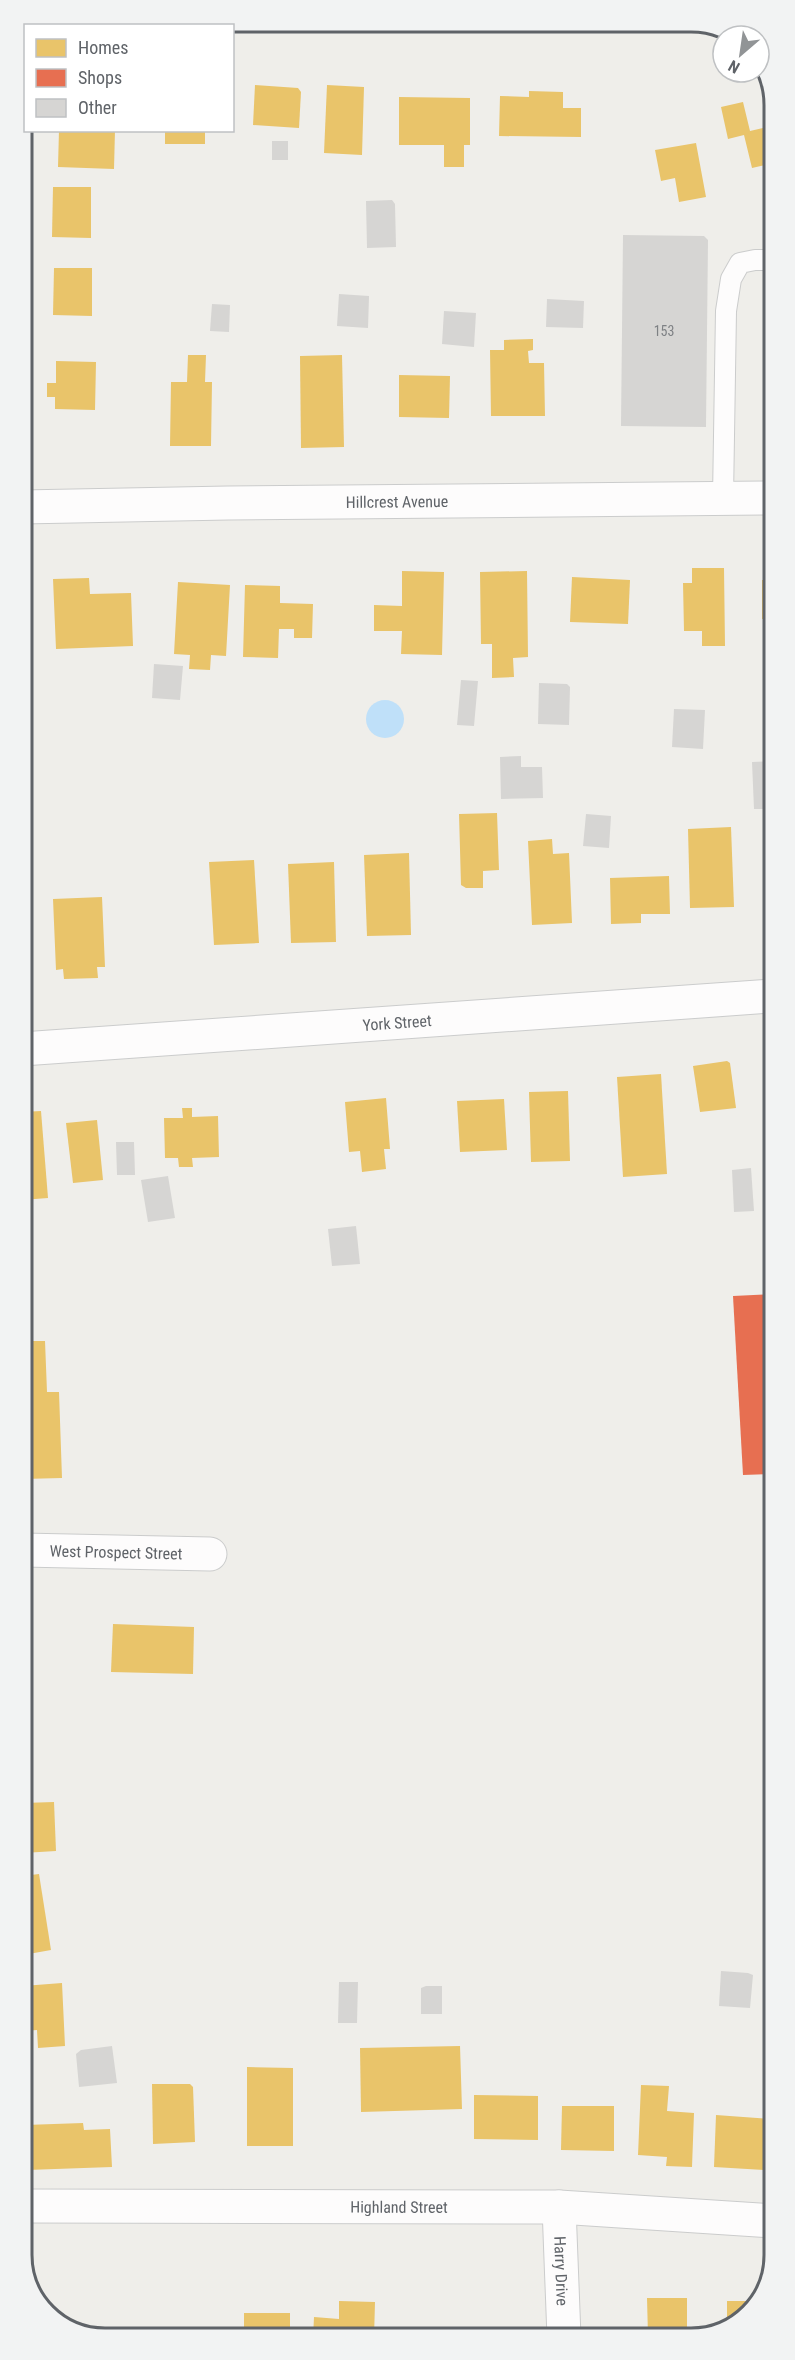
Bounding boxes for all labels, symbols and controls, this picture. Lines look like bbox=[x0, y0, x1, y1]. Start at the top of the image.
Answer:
legend bbox=[24, 24, 234, 132]
north arrow bbox=[711, 24, 771, 84]
text: Homes bbox=[78, 37, 128, 58]
text: N bbox=[725, 56, 743, 77]
text: Shops bbox=[78, 67, 122, 88]
text: Other bbox=[78, 97, 117, 118]
house number: 153 bbox=[654, 323, 674, 339]
street label: Hillcrest Avenue bbox=[346, 492, 448, 512]
street label: York Street bbox=[362, 1011, 433, 1035]
street label: West Prospect Street bbox=[49, 1542, 183, 1563]
street label: Highland Street bbox=[350, 2198, 448, 2217]
street label: Harry Drive bbox=[550, 2236, 572, 2306]

